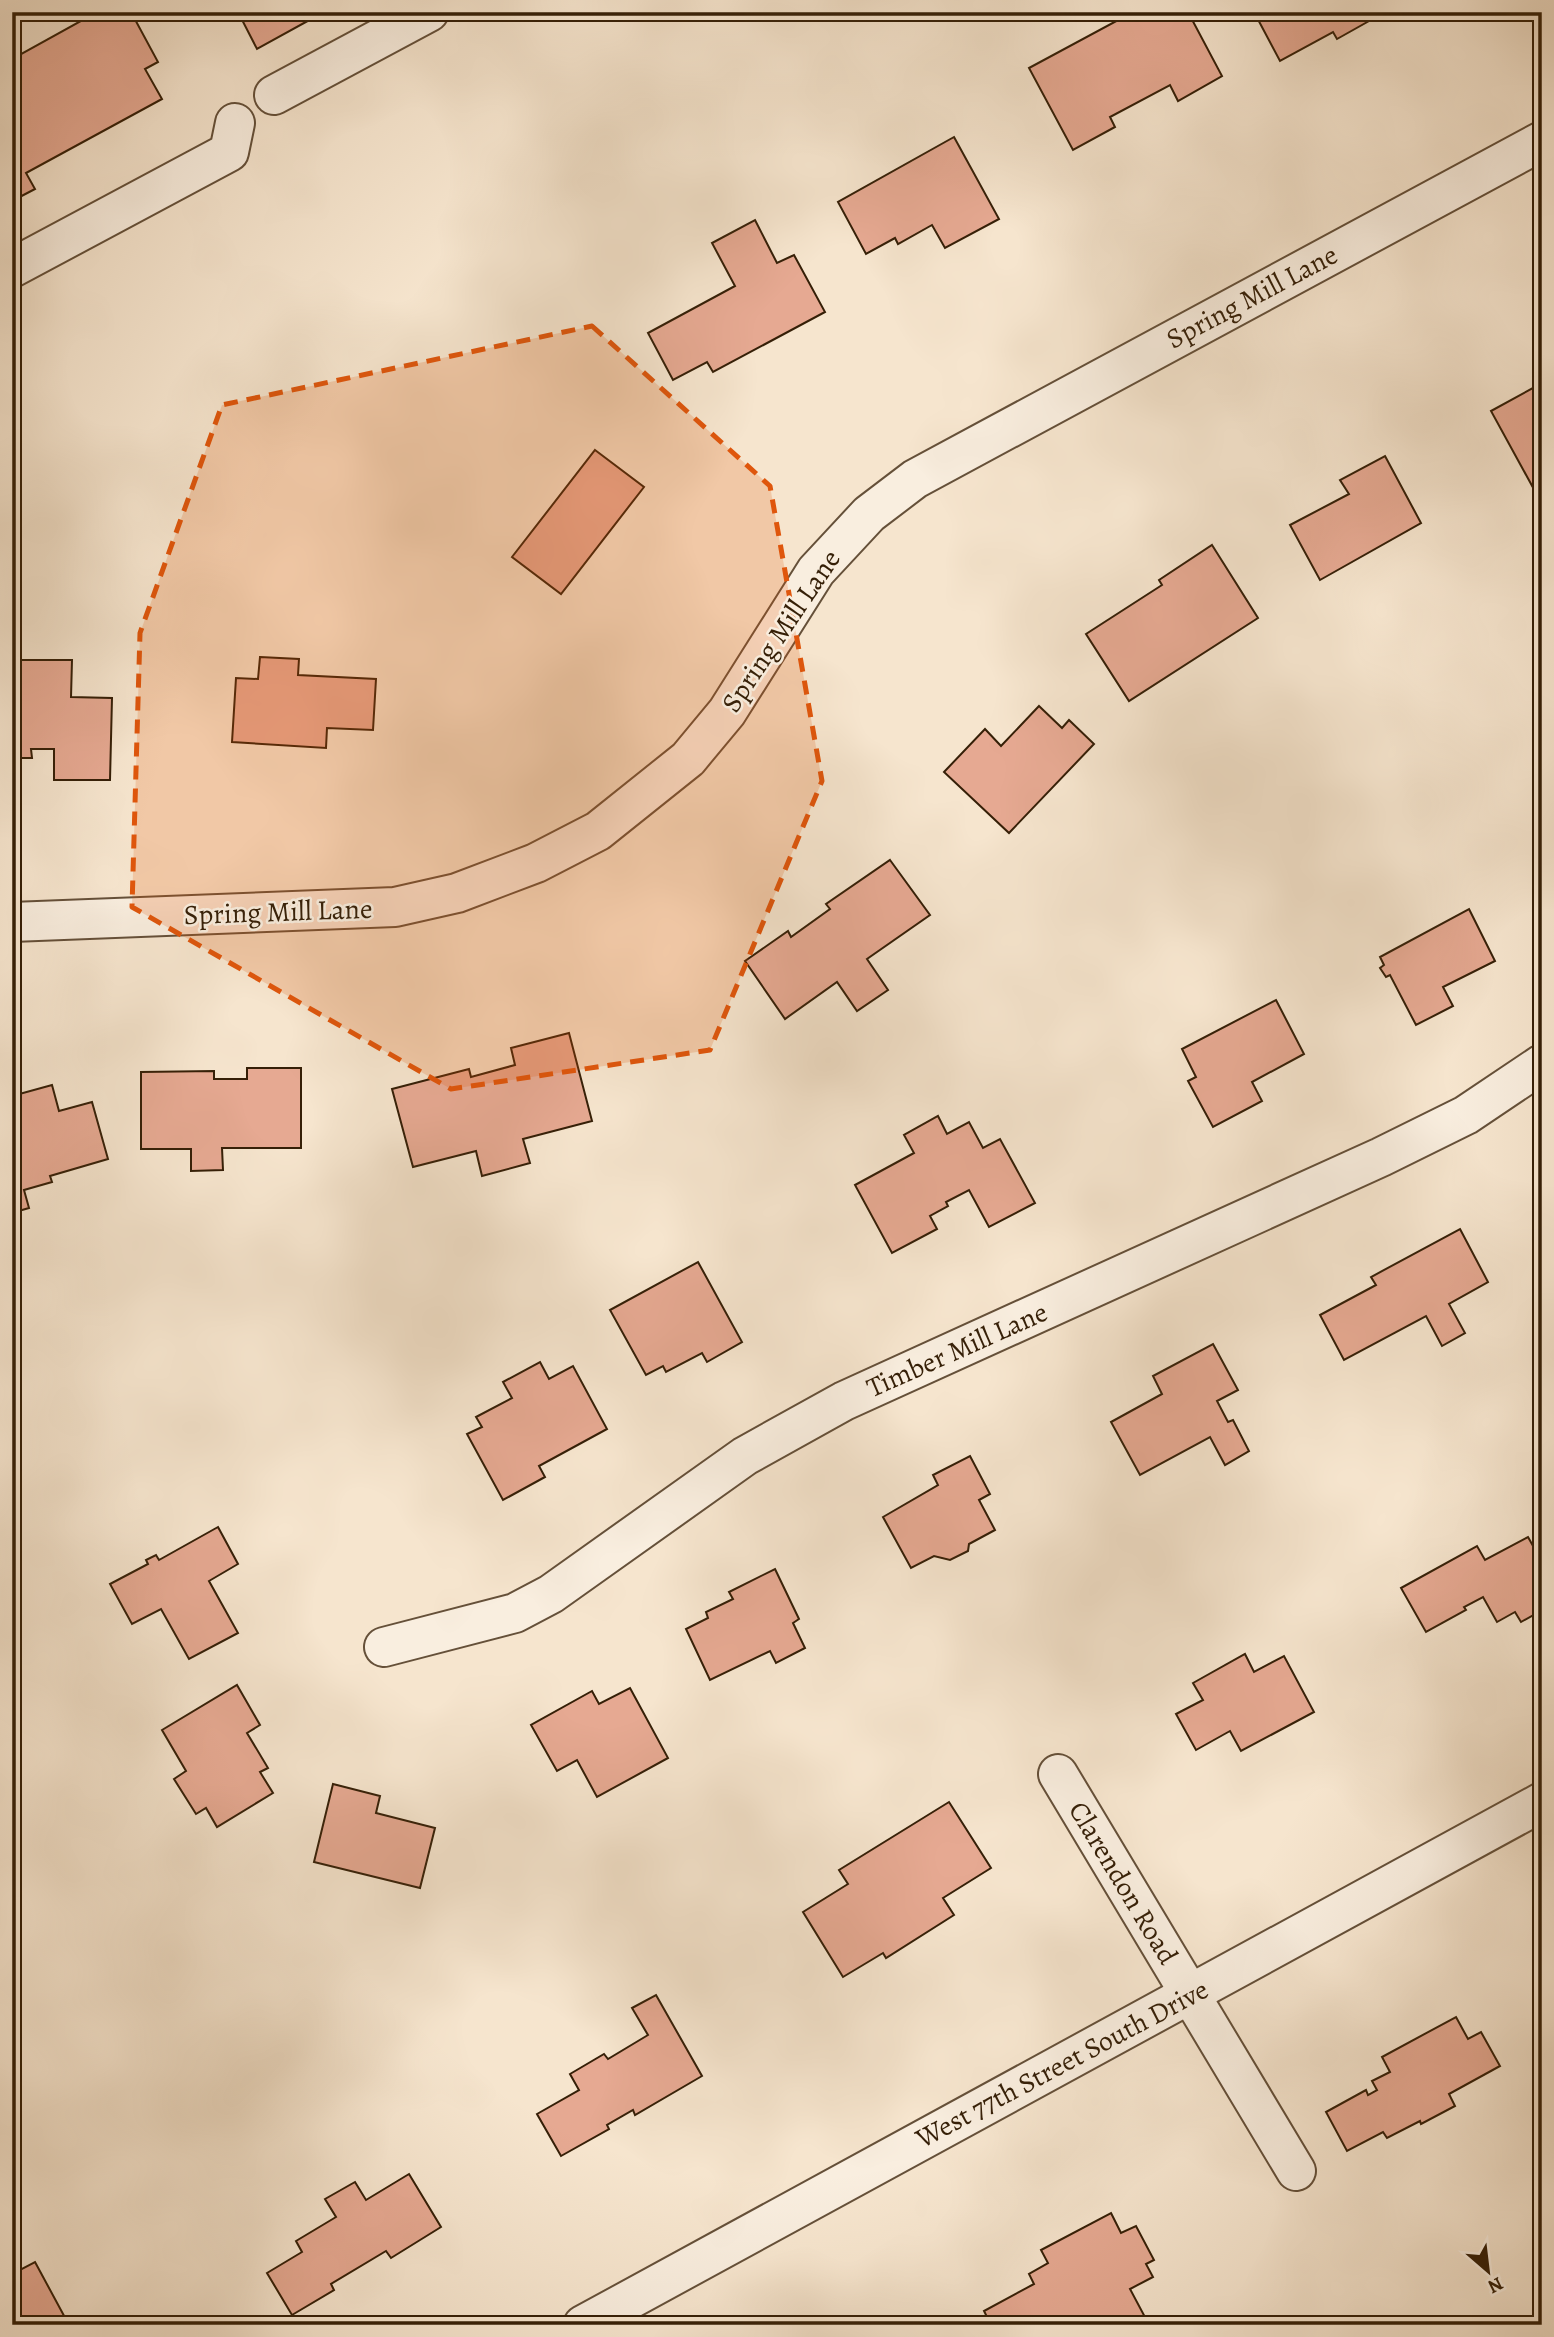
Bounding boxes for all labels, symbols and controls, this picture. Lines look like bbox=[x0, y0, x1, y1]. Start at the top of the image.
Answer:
street label: Spring Mill Lane bbox=[1160, 236, 1344, 358]
street label: Spring Mill Lane bbox=[712, 542, 850, 720]
street label: Spring Mill Lane bbox=[183, 890, 373, 934]
street label: Timber Mill Lane bbox=[860, 1293, 1054, 1407]
street label: Clarendon Road bbox=[1059, 1794, 1187, 1972]
street label: West 77th Street South Drive bbox=[908, 1971, 1215, 2158]
north arrow bbox=[1452, 2236, 1522, 2306]
text: N bbox=[1483, 2270, 1508, 2300]

